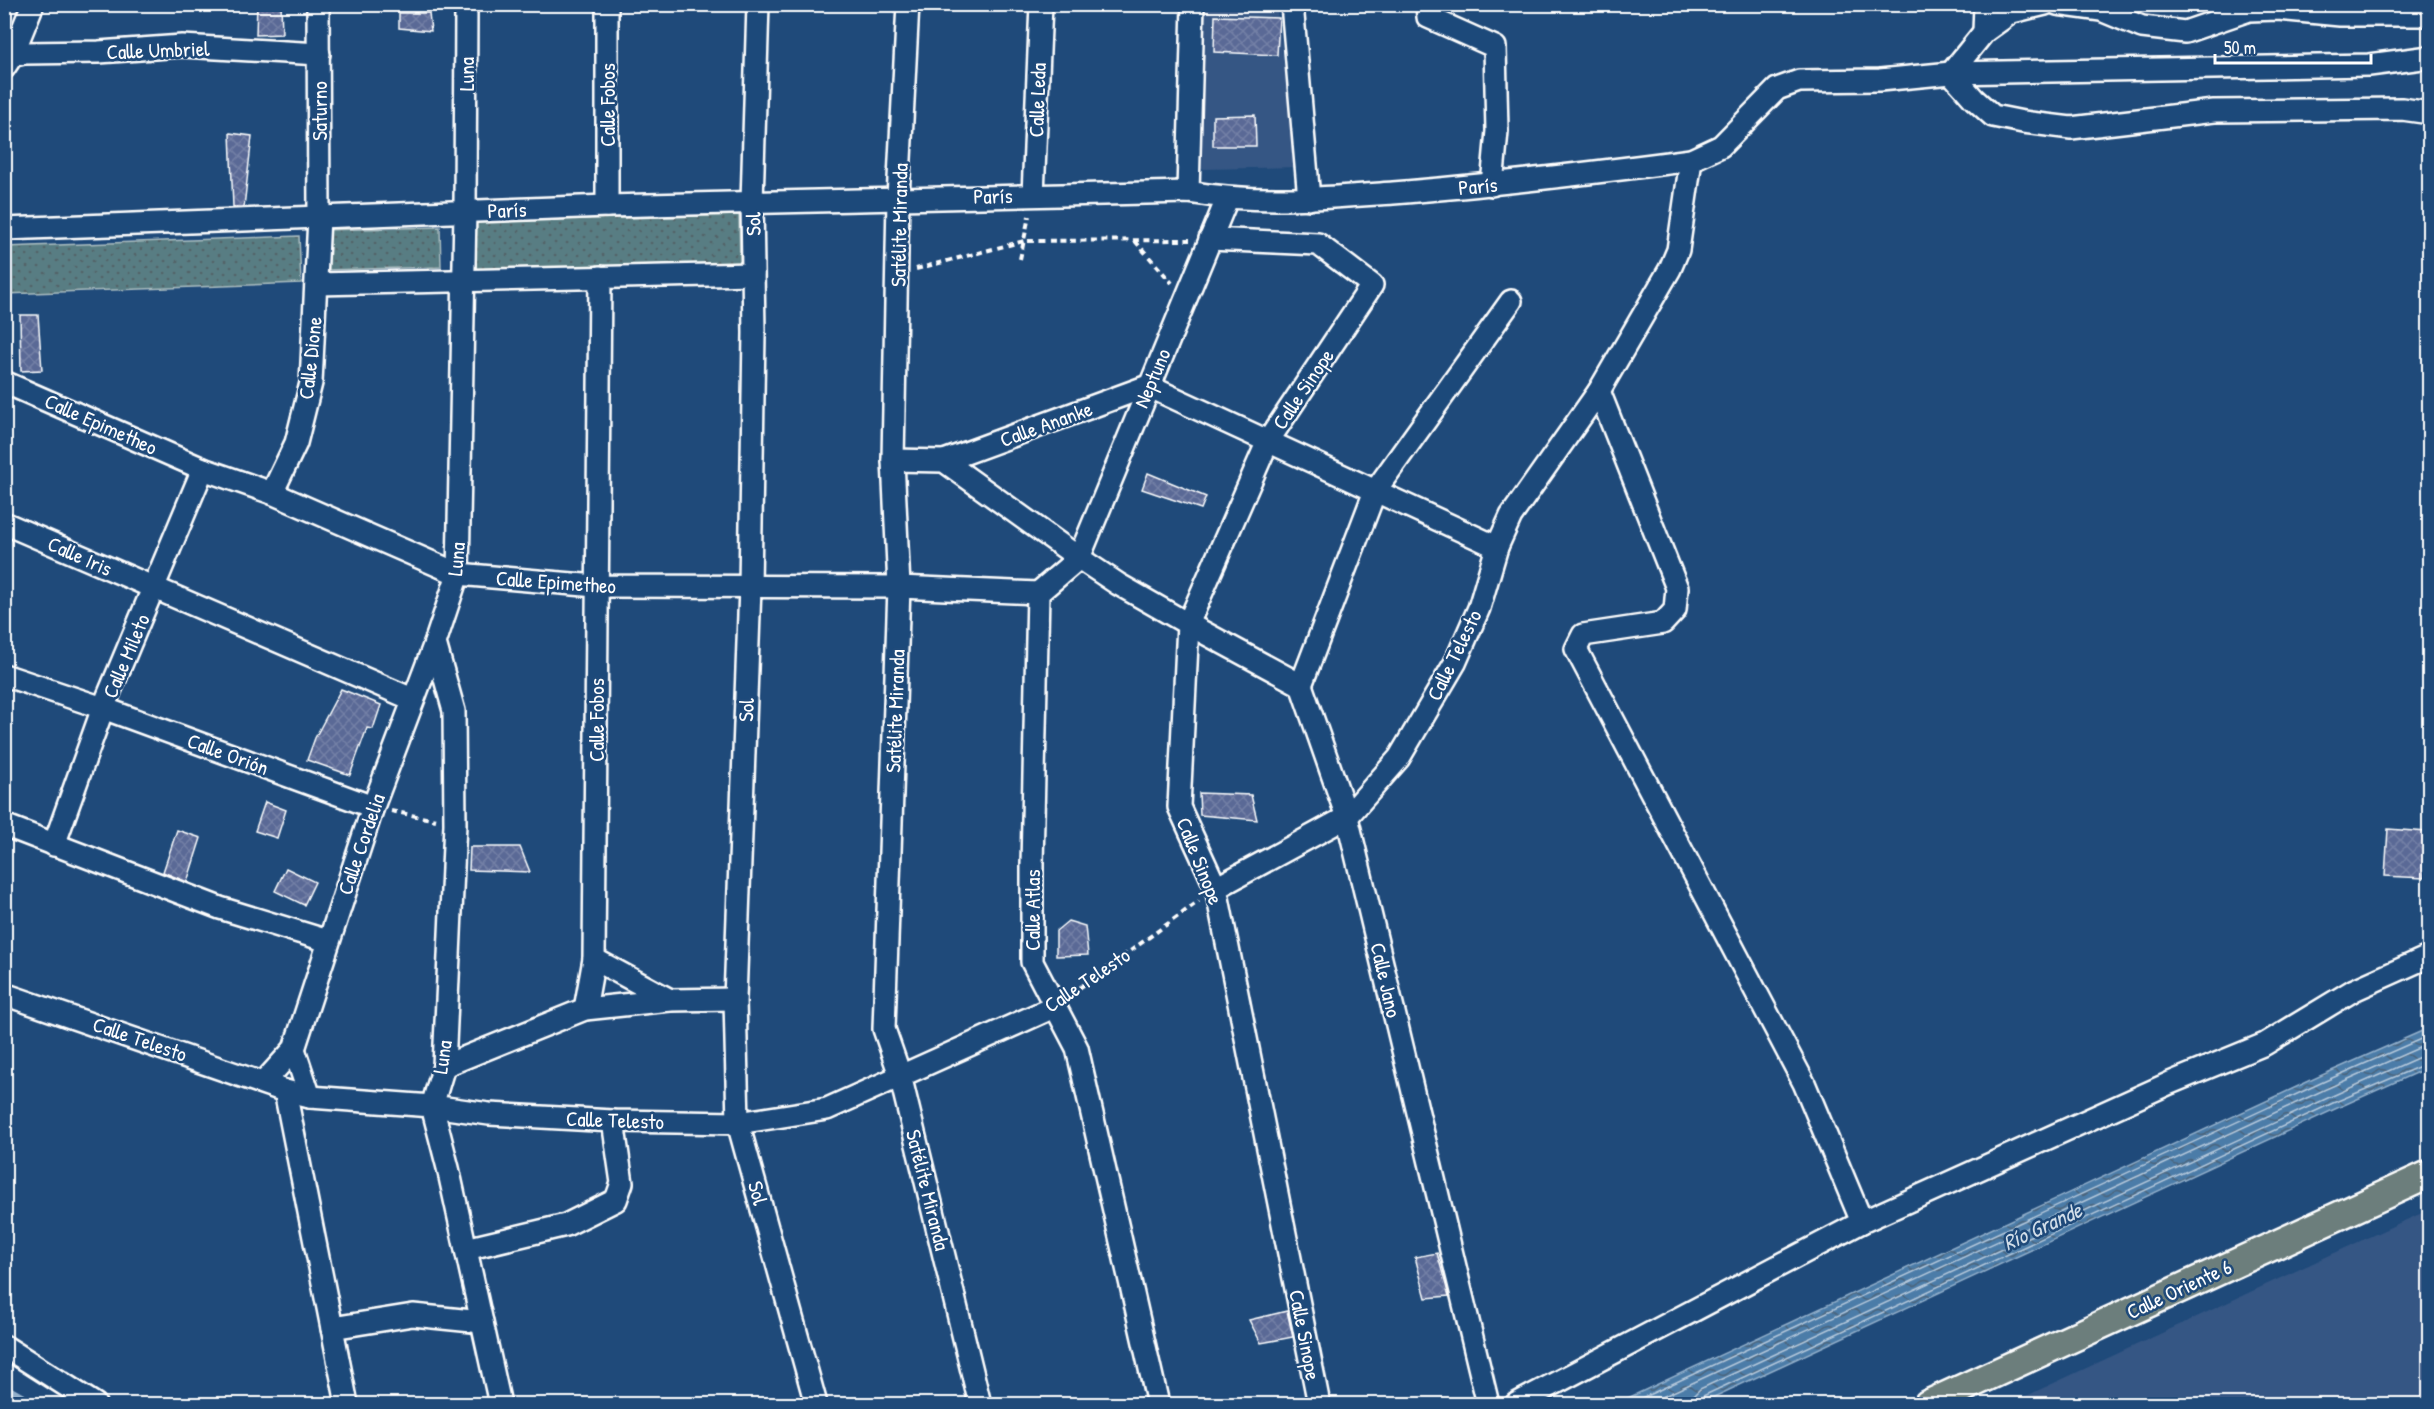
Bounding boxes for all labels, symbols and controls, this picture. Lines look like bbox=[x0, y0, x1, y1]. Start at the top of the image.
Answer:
scale bar bbox=[2215, 27, 2371, 65]
street label: Calle Umbriel bbox=[106, 34, 210, 66]
text: 50 m bbox=[2224, 35, 2256, 60]
street label: Luna bbox=[452, 57, 481, 91]
street label: Calle Leda bbox=[1021, 62, 1053, 138]
street label: Calle Fobos bbox=[593, 63, 622, 147]
street label: Saturno bbox=[305, 81, 334, 141]
street label: Satélite Miranda bbox=[883, 163, 915, 287]
street label: París bbox=[1457, 170, 1499, 202]
street label: París bbox=[973, 181, 1013, 211]
street label: París bbox=[487, 195, 527, 225]
street label: Sol bbox=[738, 211, 768, 236]
street label: Calle Dione bbox=[291, 315, 329, 401]
street label: Calle Sinope bbox=[1265, 343, 1341, 435]
street label: Neptuno bbox=[1127, 344, 1177, 412]
street label: Calle Epimetheo bbox=[40, 386, 162, 462]
street label: Calle Ananke bbox=[996, 394, 1096, 454]
street label: Calle Iris bbox=[43, 529, 117, 583]
street label: Luna bbox=[440, 541, 472, 577]
street label: Calle Epimetheo bbox=[495, 563, 617, 601]
street label: Calle Telesto bbox=[1420, 605, 1488, 705]
street label: Calle Mileto bbox=[95, 609, 157, 703]
street label: Satélite Miranda bbox=[878, 649, 912, 773]
street label: Calle Fobos bbox=[582, 678, 611, 762]
street label: Sol bbox=[731, 697, 761, 722]
street label: Calle Orión bbox=[183, 726, 273, 782]
street label: Calle Cordelia bbox=[330, 790, 392, 898]
street label: Calle Sinope bbox=[1169, 813, 1231, 909]
street label: Calle Atlas bbox=[1018, 869, 1047, 951]
street label: Calle Jano bbox=[1363, 940, 1409, 1020]
street label: Calle Telesto bbox=[1038, 941, 1136, 1019]
street label: Calle Telesto bbox=[89, 1009, 191, 1069]
street label: Luna bbox=[425, 1038, 459, 1076]
street label: Calle Telesto bbox=[566, 1104, 664, 1136]
street label: Satélite Miranda bbox=[899, 1127, 957, 1253]
street label: Sol bbox=[741, 1178, 775, 1209]
water label: Río Grande bbox=[1998, 1194, 2087, 1257]
street label: Calle Oriente 6 bbox=[2122, 1252, 2236, 1326]
street label: Calle Sinope bbox=[1282, 1287, 1328, 1383]

